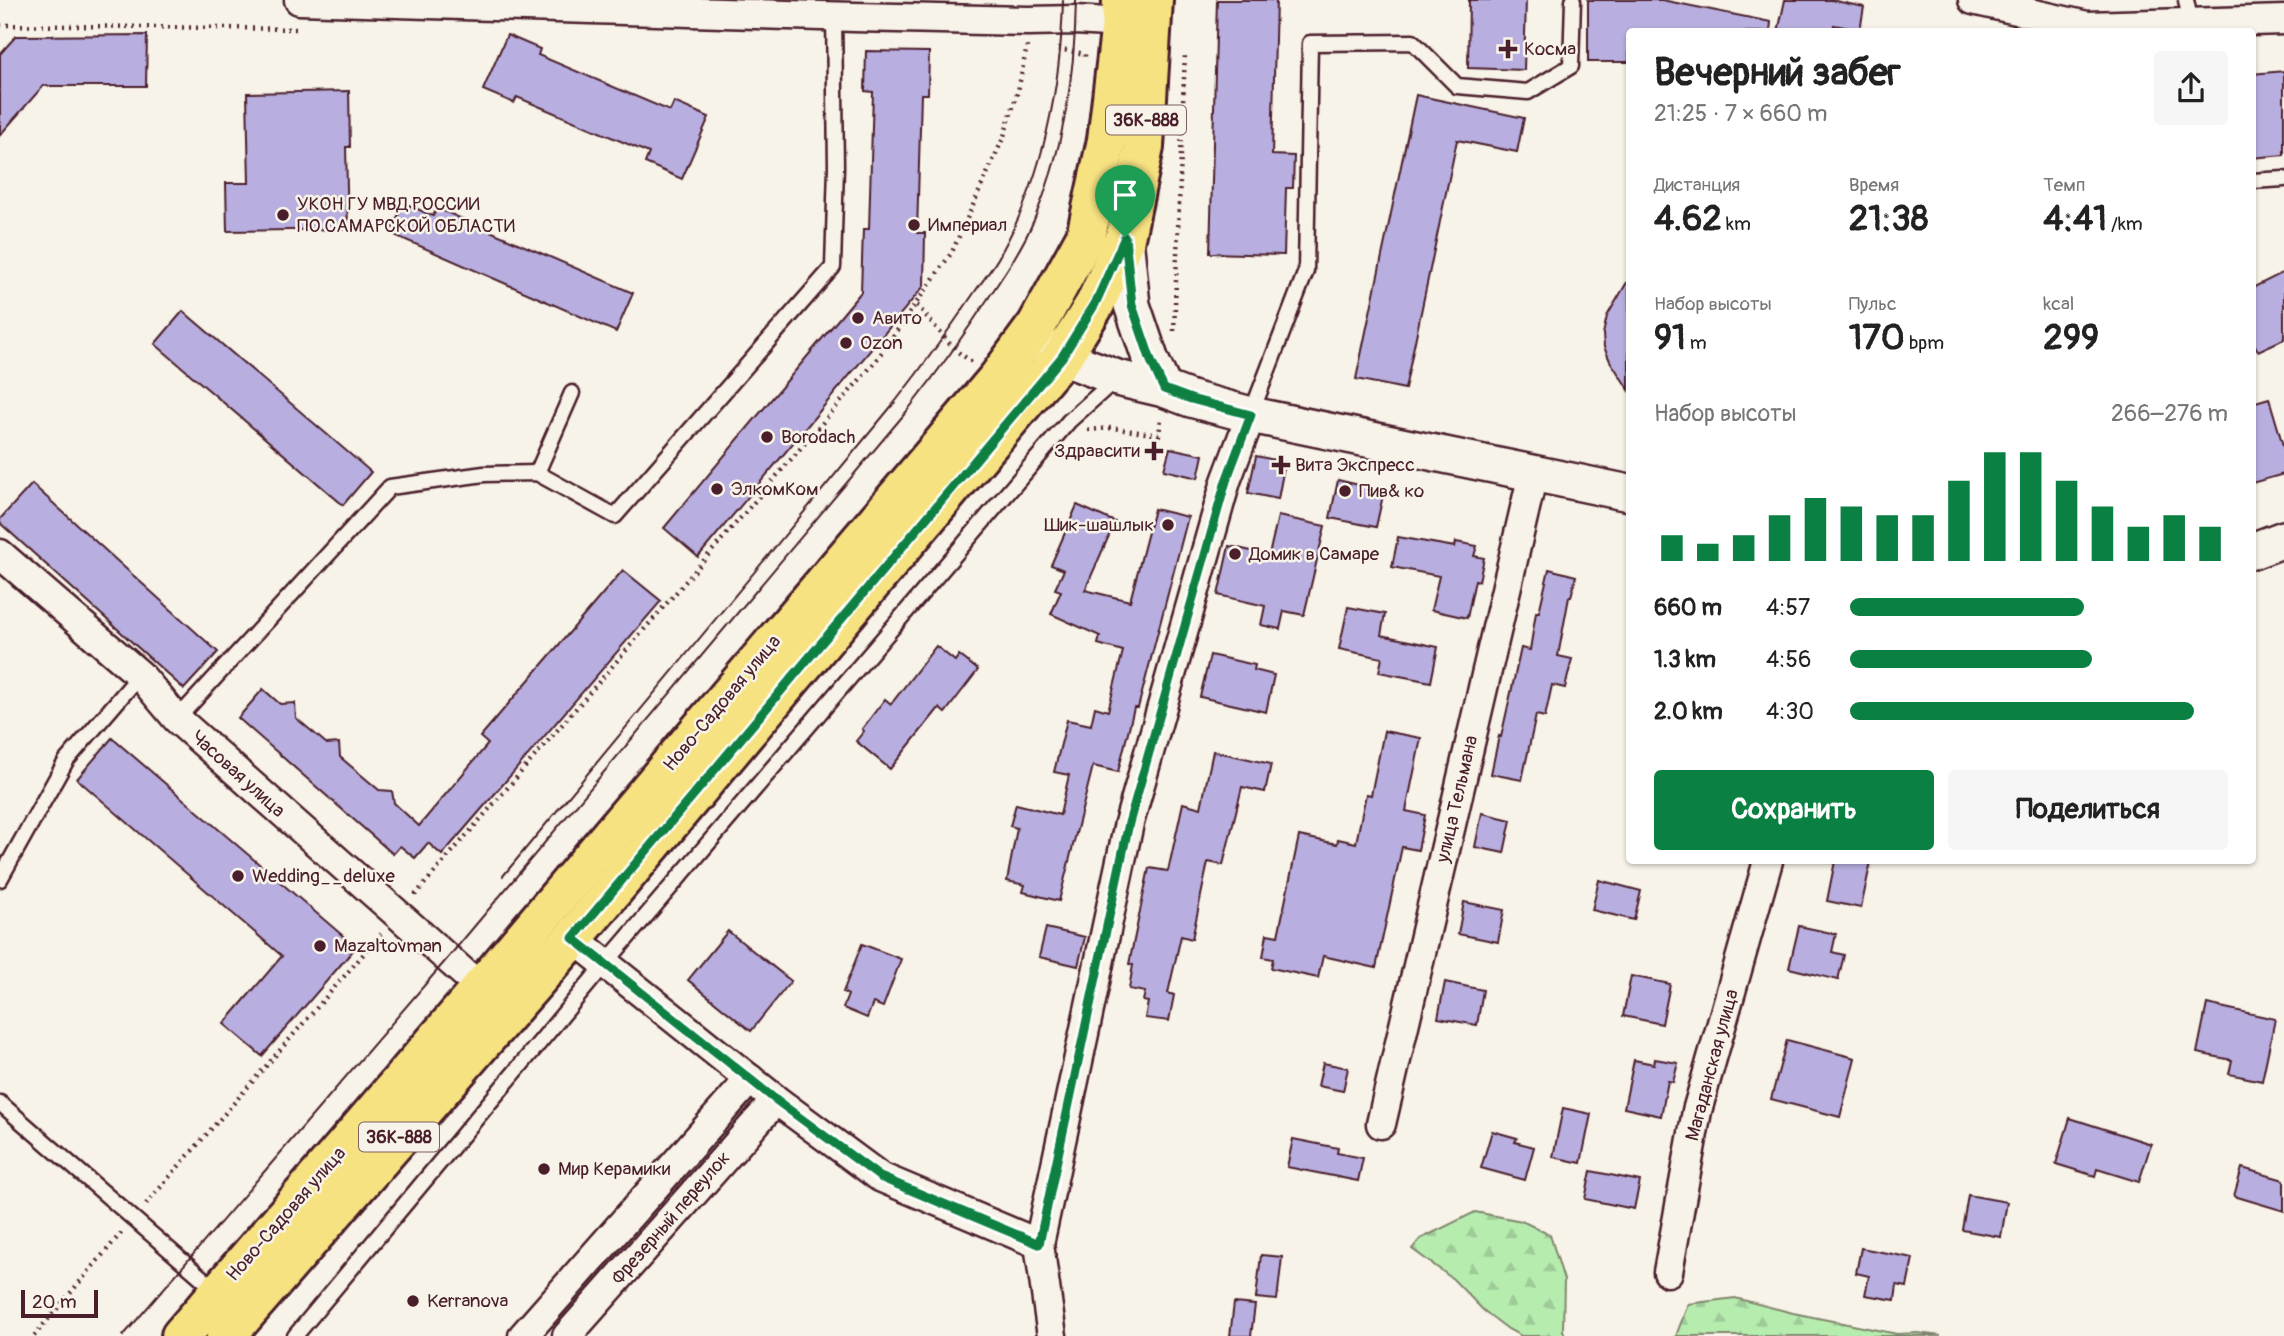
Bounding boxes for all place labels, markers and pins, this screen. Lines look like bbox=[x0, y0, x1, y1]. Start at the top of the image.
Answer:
place label: Косма bbox=[1524, 37, 1576, 61]
marker: Косма bbox=[1498, 39, 1518, 59]
pin bbox=[1095, 165, 1155, 237]
place label: УКОН ГУ МВД РОССИИ ПО САМАРСКОЙ ОБЛАСТИ bbox=[297, 192, 515, 238]
marker: УКОН ГУ МВД РОССИИ ПО САМАРСКОЙ ОБЛАСТИ bbox=[275, 207, 291, 223]
place label: Империал bbox=[928, 213, 1007, 237]
marker: Империал bbox=[906, 217, 922, 233]
place label: Авито bbox=[872, 306, 922, 330]
marker: Авито bbox=[850, 310, 866, 326]
place label: Ozon bbox=[860, 331, 903, 355]
marker: Ozon bbox=[838, 335, 854, 351]
place label: Borodach bbox=[781, 425, 855, 449]
marker: Borodach bbox=[759, 429, 775, 445]
place label: Здравсити bbox=[1054, 439, 1141, 463]
marker: Здравсити bbox=[1146, 443, 1162, 459]
place label: Вита Экспресс bbox=[1295, 453, 1415, 477]
marker: Вита Экспресс bbox=[1273, 457, 1289, 473]
place label: ЭлкомКом bbox=[731, 477, 819, 501]
place label: Пив& ко bbox=[1359, 479, 1424, 503]
marker: ЭлкомКом bbox=[709, 481, 725, 497]
marker: Пив& ко bbox=[1337, 483, 1353, 499]
place label: Шик-шашлык bbox=[1044, 513, 1154, 537]
marker: Шик-шашлык bbox=[1160, 517, 1176, 533]
place label: Домик в Самаре bbox=[1248, 542, 1380, 566]
marker: Домик в Самаре bbox=[1227, 546, 1243, 562]
place label: Wedding__deluxe bbox=[252, 864, 396, 888]
marker: Wedding__deluxe bbox=[230, 868, 246, 884]
place label: Mazaltovman bbox=[334, 934, 442, 958]
marker: Mazaltovman bbox=[312, 938, 328, 954]
place label: Мир Керамики bbox=[558, 1157, 671, 1181]
marker: Мир Керамики bbox=[536, 1161, 552, 1177]
place label: Kerranova bbox=[427, 1289, 509, 1313]
marker: Kerranova bbox=[405, 1293, 421, 1309]

